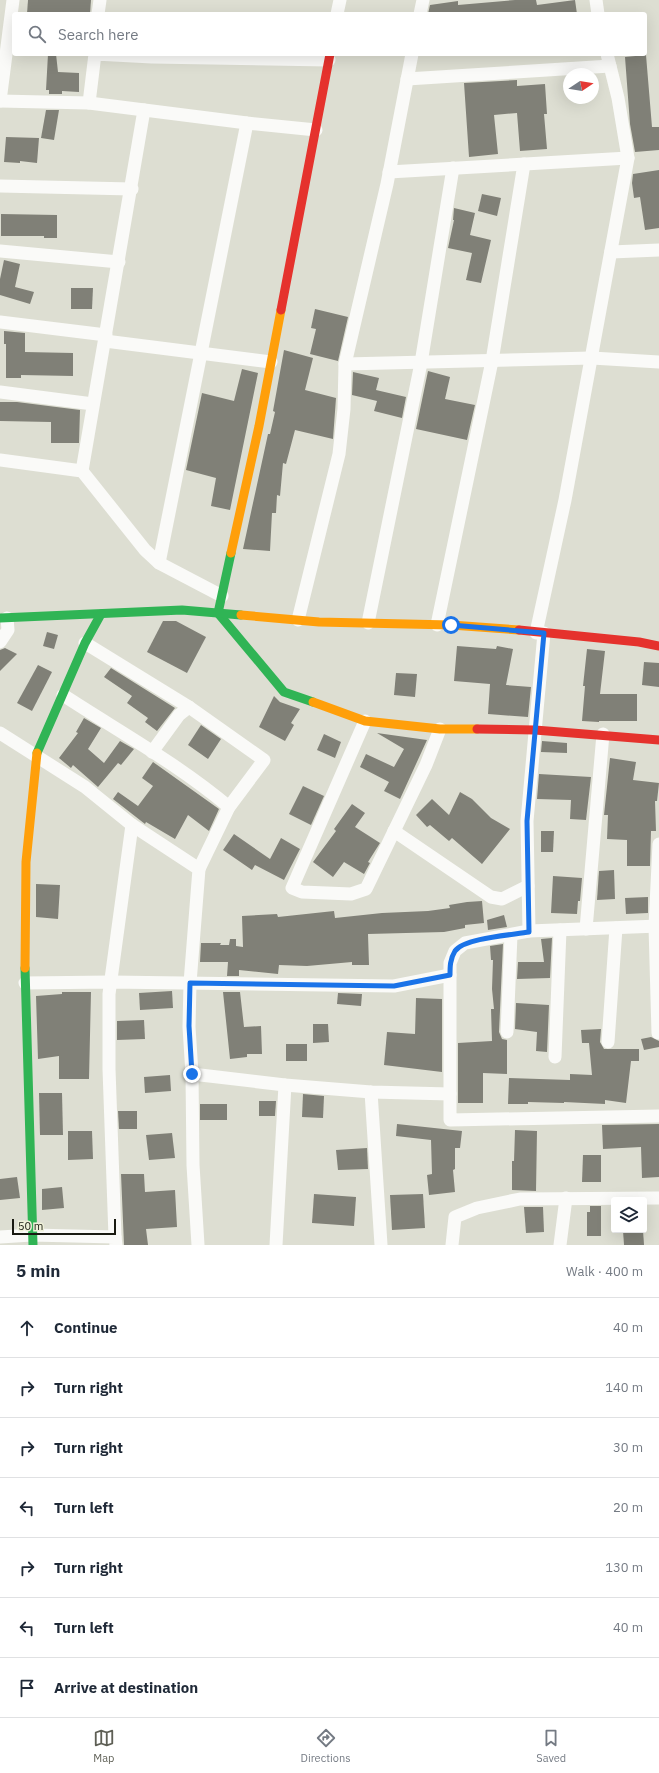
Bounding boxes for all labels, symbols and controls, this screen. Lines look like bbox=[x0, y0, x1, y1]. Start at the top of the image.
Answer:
search box bbox=[12, 12, 647, 56]
icon: search bbox=[26, 23, 48, 45]
text: Search here bbox=[58, 25, 138, 44]
north arrow bbox=[563, 68, 599, 104]
route start bbox=[442, 616, 460, 634]
route end bbox=[183, 1065, 201, 1083]
map controls bbox=[611, 1197, 647, 1233]
button: layers bbox=[611, 1197, 647, 1233]
scale bar bbox=[12, 1217, 116, 1236]
text: 50 m bbox=[18, 1219, 43, 1233]
text: 5 min bbox=[16, 1260, 60, 1282]
text: Walk · 400 m bbox=[566, 1263, 643, 1280]
icon: ahead bbox=[16, 1317, 38, 1339]
text: Continue bbox=[54, 1318, 118, 1337]
text: 40 m bbox=[613, 1319, 643, 1336]
icon: right bbox=[16, 1377, 38, 1399]
text: Turn right bbox=[54, 1378, 123, 1397]
text: 140 m bbox=[605, 1379, 643, 1396]
icon: right bbox=[16, 1437, 38, 1459]
text: Turn right bbox=[54, 1438, 123, 1457]
text: 30 m bbox=[613, 1439, 643, 1456]
icon: left bbox=[16, 1497, 38, 1519]
text: Turn left bbox=[54, 1498, 114, 1517]
text: 20 m bbox=[613, 1499, 643, 1516]
icon: right bbox=[16, 1557, 38, 1579]
text: Turn right bbox=[54, 1558, 123, 1577]
text: 130 m bbox=[605, 1559, 643, 1576]
icon: left bbox=[16, 1617, 38, 1639]
text: Turn left bbox=[54, 1618, 114, 1637]
text: 40 m bbox=[613, 1619, 643, 1636]
icon: arrive bbox=[16, 1677, 38, 1699]
text: Arrive at destination bbox=[54, 1678, 198, 1697]
tab: Map bbox=[93, 1727, 115, 1765]
tab: Directions bbox=[301, 1727, 351, 1765]
tab: Saved bbox=[536, 1727, 566, 1765]

